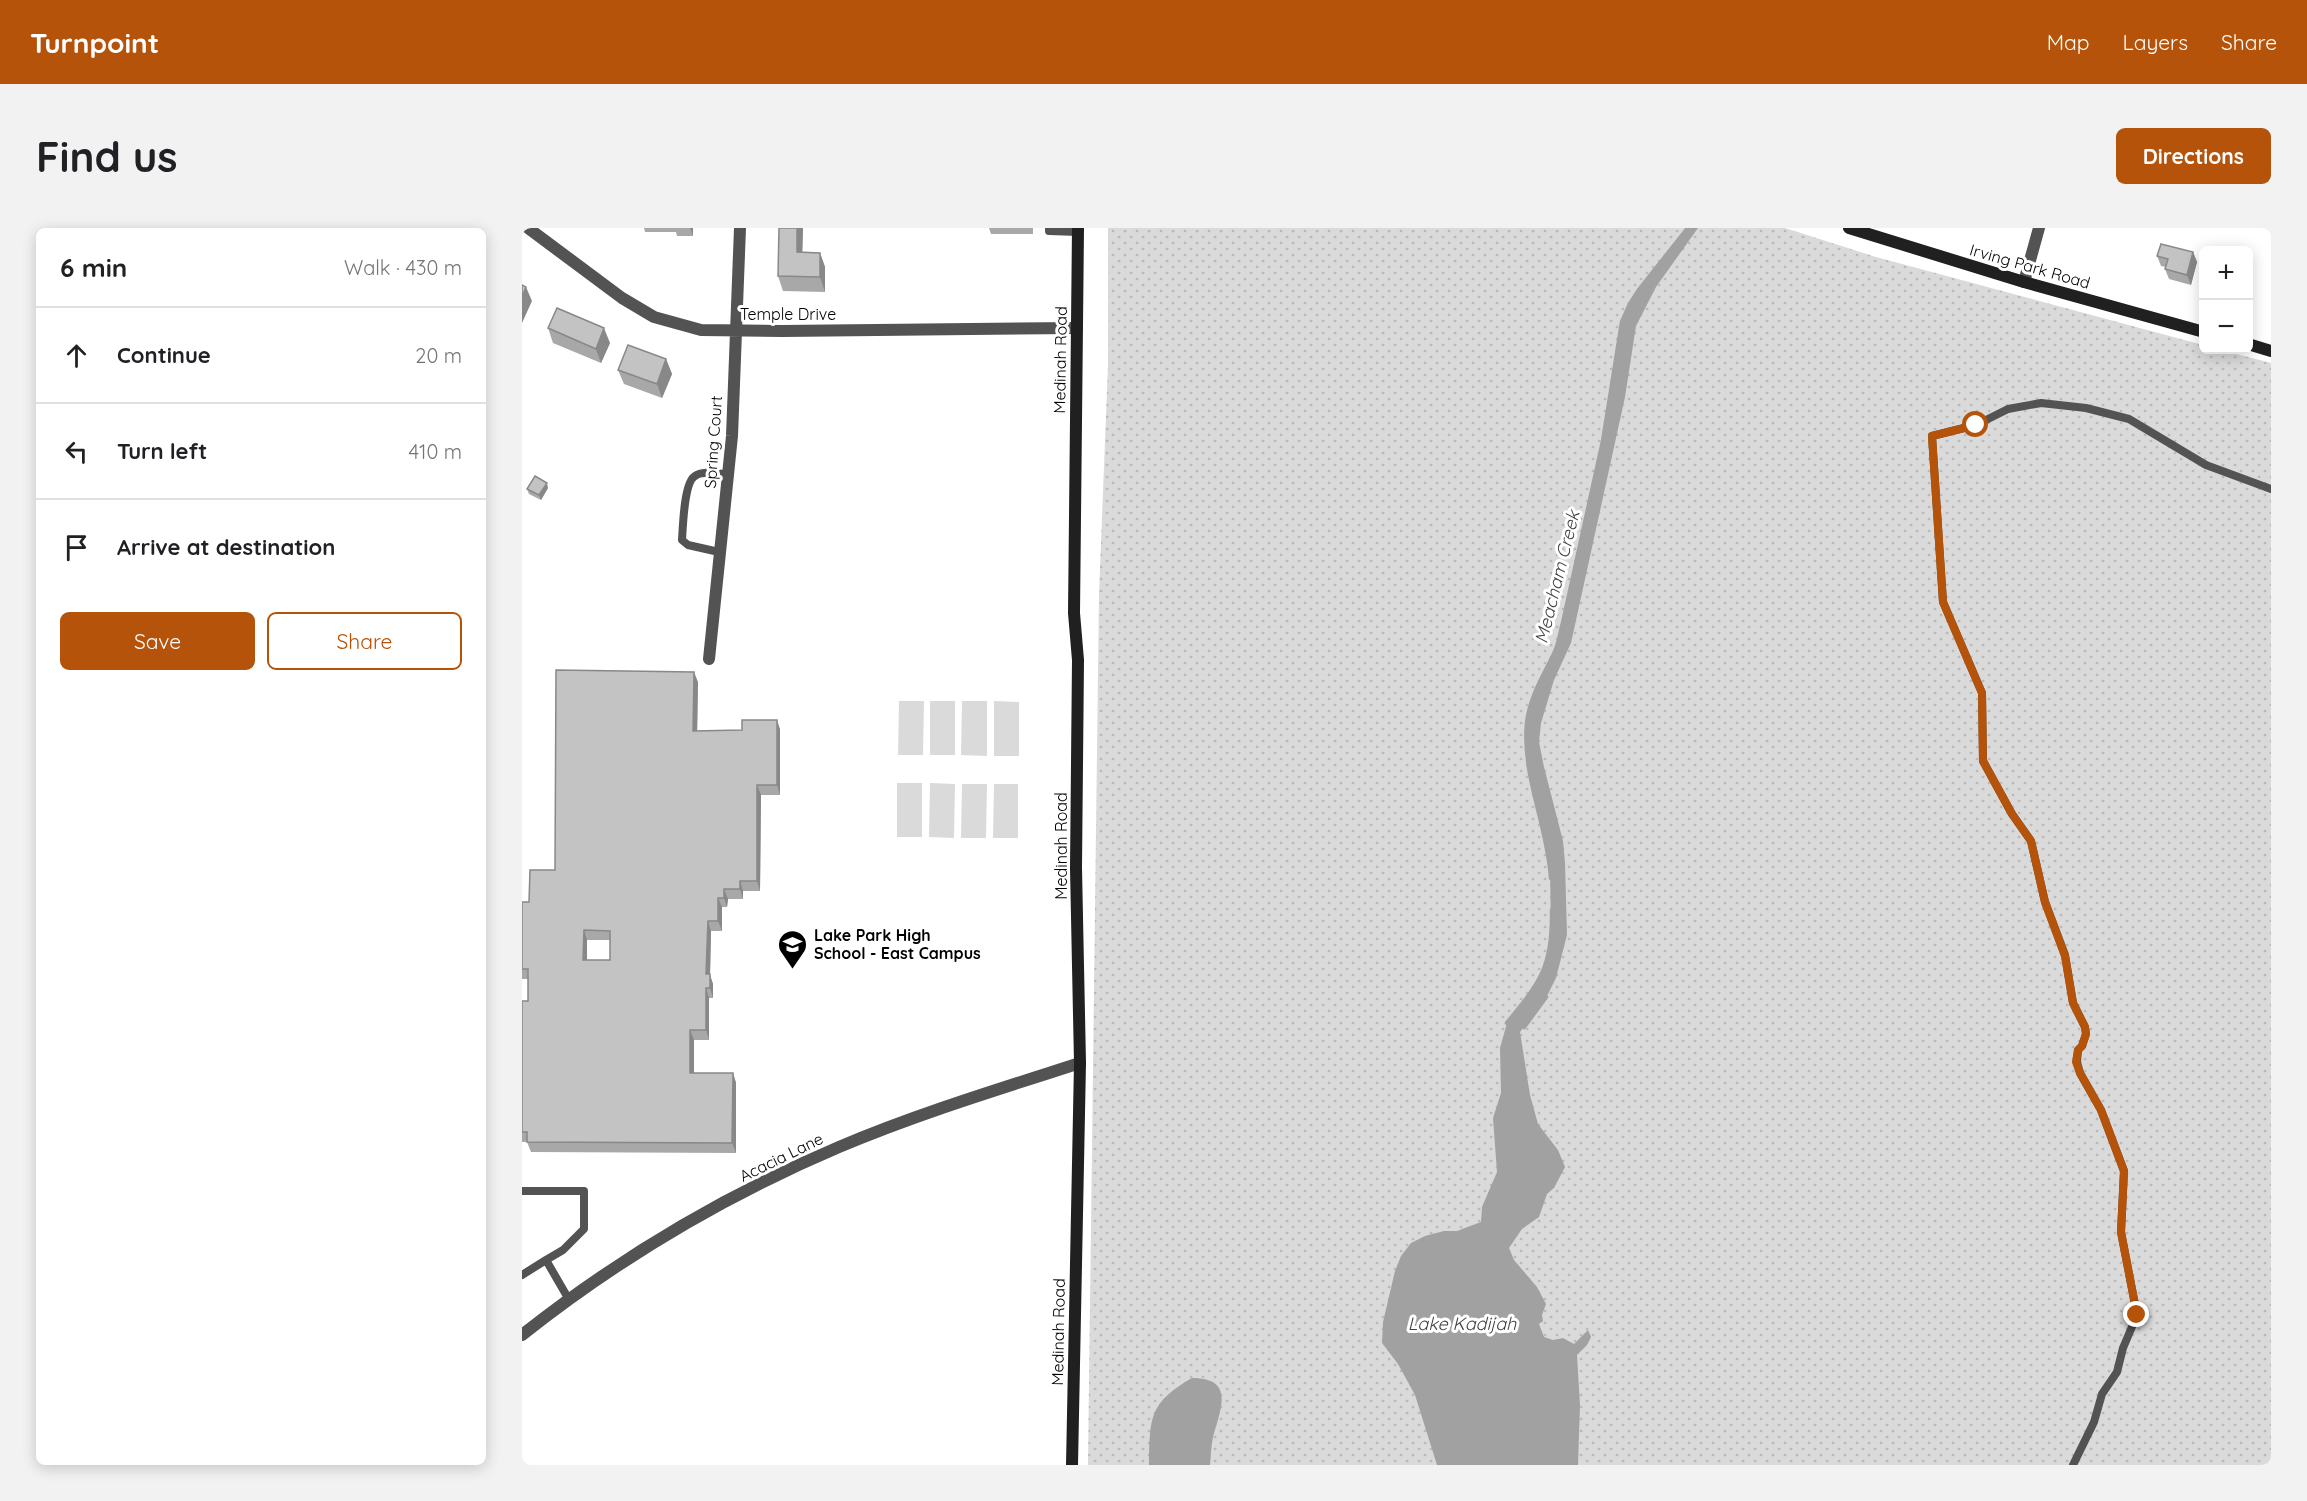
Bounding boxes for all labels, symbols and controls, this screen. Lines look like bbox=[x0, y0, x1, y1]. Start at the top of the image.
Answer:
text: Turnpoint bbox=[30, 25, 159, 60]
text: Map bbox=[2047, 29, 2090, 55]
text: Layers bbox=[2123, 29, 2188, 55]
text: Share bbox=[2221, 29, 2277, 55]
button: Directions bbox=[2116, 128, 2271, 184]
text: Find us bbox=[36, 130, 178, 183]
street label: Irving Park Road bbox=[1967, 239, 2093, 293]
map controls bbox=[2199, 246, 2253, 354]
button: + bbox=[2199, 246, 2253, 300]
text: 6 min bbox=[60, 251, 127, 284]
text: Walk · 430 m bbox=[344, 255, 462, 280]
button: − bbox=[2199, 300, 2253, 354]
street label: Temple Drive bbox=[740, 304, 836, 324]
street label: Medinah Road bbox=[1049, 306, 1071, 414]
icon: ahead bbox=[60, 339, 93, 372]
text: Continue bbox=[117, 341, 211, 369]
text: 20 m bbox=[415, 343, 462, 368]
street label: Spring Court bbox=[700, 395, 726, 489]
route start bbox=[1962, 411, 1988, 437]
icon: left bbox=[60, 435, 93, 468]
text: Turn left bbox=[117, 437, 207, 465]
text: 410 m bbox=[409, 439, 462, 464]
water label: Meacham Creek bbox=[1529, 507, 1585, 646]
icon: arrive bbox=[60, 531, 93, 564]
text: Arrive at destination bbox=[117, 533, 335, 561]
button: Save bbox=[60, 612, 255, 670]
button: Share bbox=[267, 612, 462, 670]
street label: Medinah Road bbox=[1051, 792, 1071, 900]
place label: Lake Park High School - East Campus bbox=[814, 925, 981, 963]
school or university icon: Lake Park High School - East Campus bbox=[777, 928, 809, 970]
street label: Acacia Lane bbox=[736, 1128, 826, 1186]
street label: Medinah Road bbox=[1047, 1278, 1069, 1386]
route end bbox=[2123, 1301, 2149, 1327]
water label: Lake Kadijah bbox=[1408, 1312, 1517, 1335]

